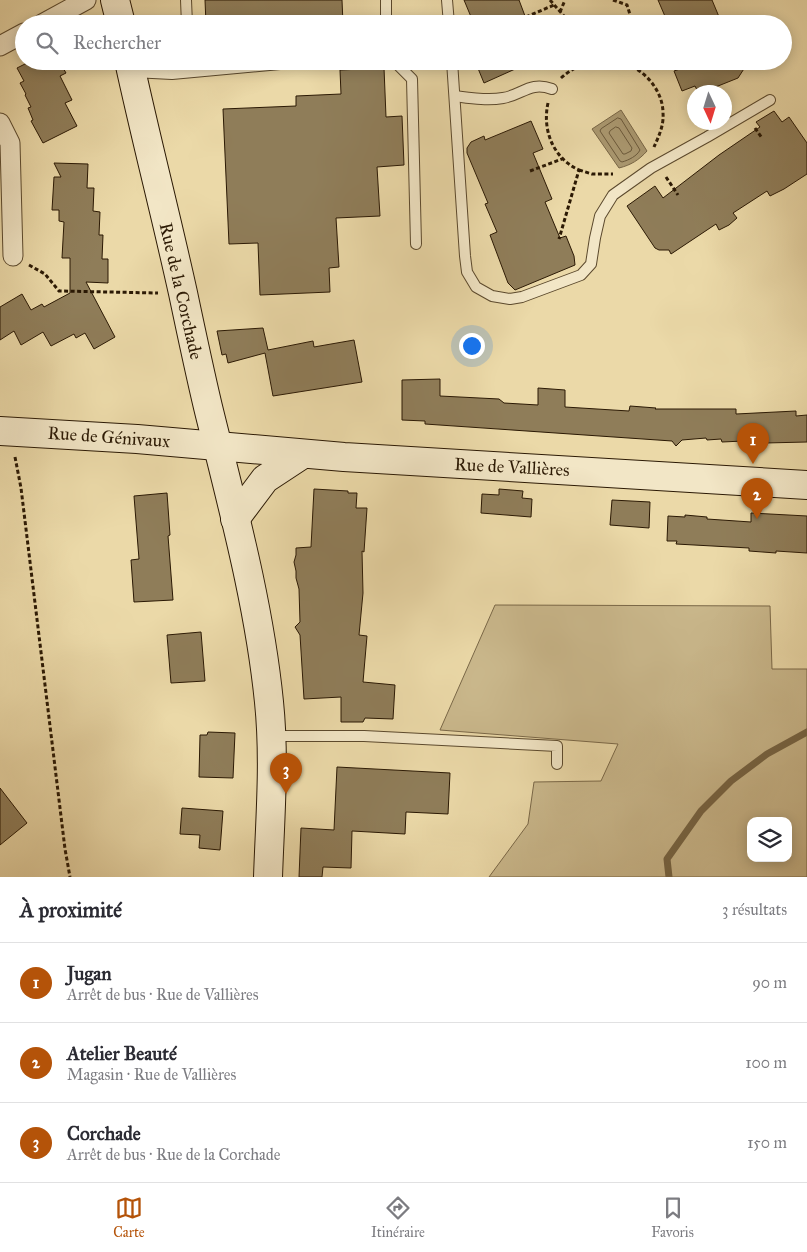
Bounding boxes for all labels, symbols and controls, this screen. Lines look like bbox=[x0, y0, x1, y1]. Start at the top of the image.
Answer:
search box bbox=[15, 15, 792, 70]
icon: search bbox=[33, 29, 61, 57]
text: Rechercher bbox=[73, 31, 161, 54]
north arrow bbox=[687, 85, 732, 130]
street label: Rue de la Corchade bbox=[155, 220, 207, 362]
your location bbox=[459, 333, 485, 359]
street label: Rue de Génivaux bbox=[47, 422, 171, 452]
pin: 1 bbox=[737, 423, 769, 464]
street label: Rue de Vallières bbox=[454, 453, 570, 481]
pin: 2 bbox=[741, 478, 773, 519]
pin: 3 bbox=[270, 753, 302, 794]
map controls bbox=[747, 817, 792, 862]
button: layers bbox=[747, 817, 792, 862]
text: À proximité bbox=[20, 897, 122, 923]
text: 3 résultats bbox=[722, 900, 787, 919]
text: Jugan bbox=[67, 962, 112, 985]
text: 1 bbox=[33, 973, 39, 992]
text: 90 m bbox=[752, 973, 787, 992]
text: Arrêt de bus · Rue de Vallières bbox=[67, 985, 259, 1004]
text: Atelier Beauté bbox=[67, 1042, 177, 1065]
text: 2 bbox=[32, 1053, 40, 1072]
text: 100 m bbox=[745, 1053, 787, 1072]
text: Magasin · Rue de Vallières bbox=[67, 1065, 236, 1084]
text: Corchade bbox=[67, 1122, 141, 1145]
text: 3 bbox=[33, 1133, 39, 1152]
text: 150 m bbox=[747, 1133, 787, 1152]
text: Arrêt de bus · Rue de la Corchade bbox=[67, 1145, 281, 1164]
tab: Carte bbox=[113, 1194, 145, 1241]
tab: Itinéraire bbox=[371, 1194, 425, 1241]
tab: Favoris bbox=[651, 1194, 694, 1241]

